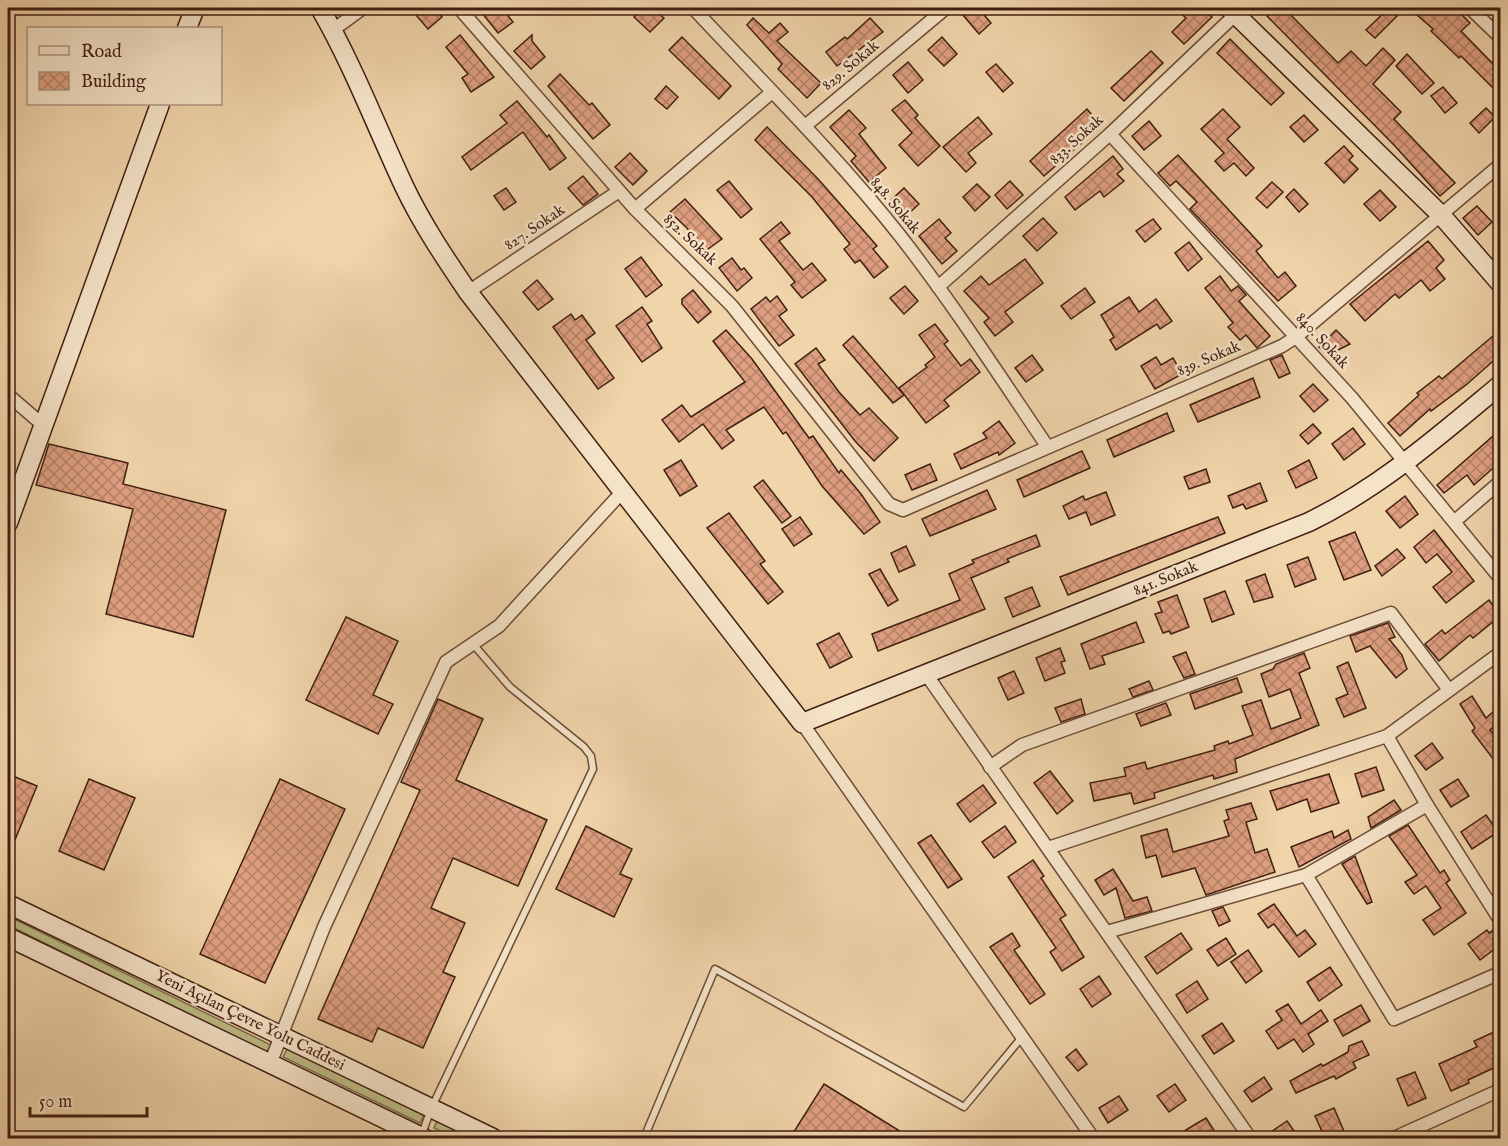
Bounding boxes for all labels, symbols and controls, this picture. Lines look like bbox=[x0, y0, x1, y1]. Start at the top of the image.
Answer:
legend bbox=[27, 27, 222, 105]
street label: 829. Sokak bbox=[818, 36, 884, 96]
text: Road bbox=[81, 41, 122, 64]
text: Building bbox=[81, 71, 146, 94]
street label: 833. Sokak bbox=[1046, 110, 1109, 169]
street label: 848. Sokak bbox=[865, 173, 925, 239]
street label: 827. Sokak bbox=[501, 200, 569, 256]
street label: 852. Sokak bbox=[659, 210, 722, 271]
street label: 840. Sokak bbox=[1291, 309, 1353, 374]
street label: 839. Sokak bbox=[1174, 337, 1244, 381]
street label: 841. Sokak bbox=[1131, 557, 1202, 601]
street label: Yeni Açılan Çevre Yolu Caddesi bbox=[152, 966, 348, 1076]
scale bar bbox=[30, 1080, 147, 1118]
text: 50 m bbox=[39, 1091, 72, 1114]

